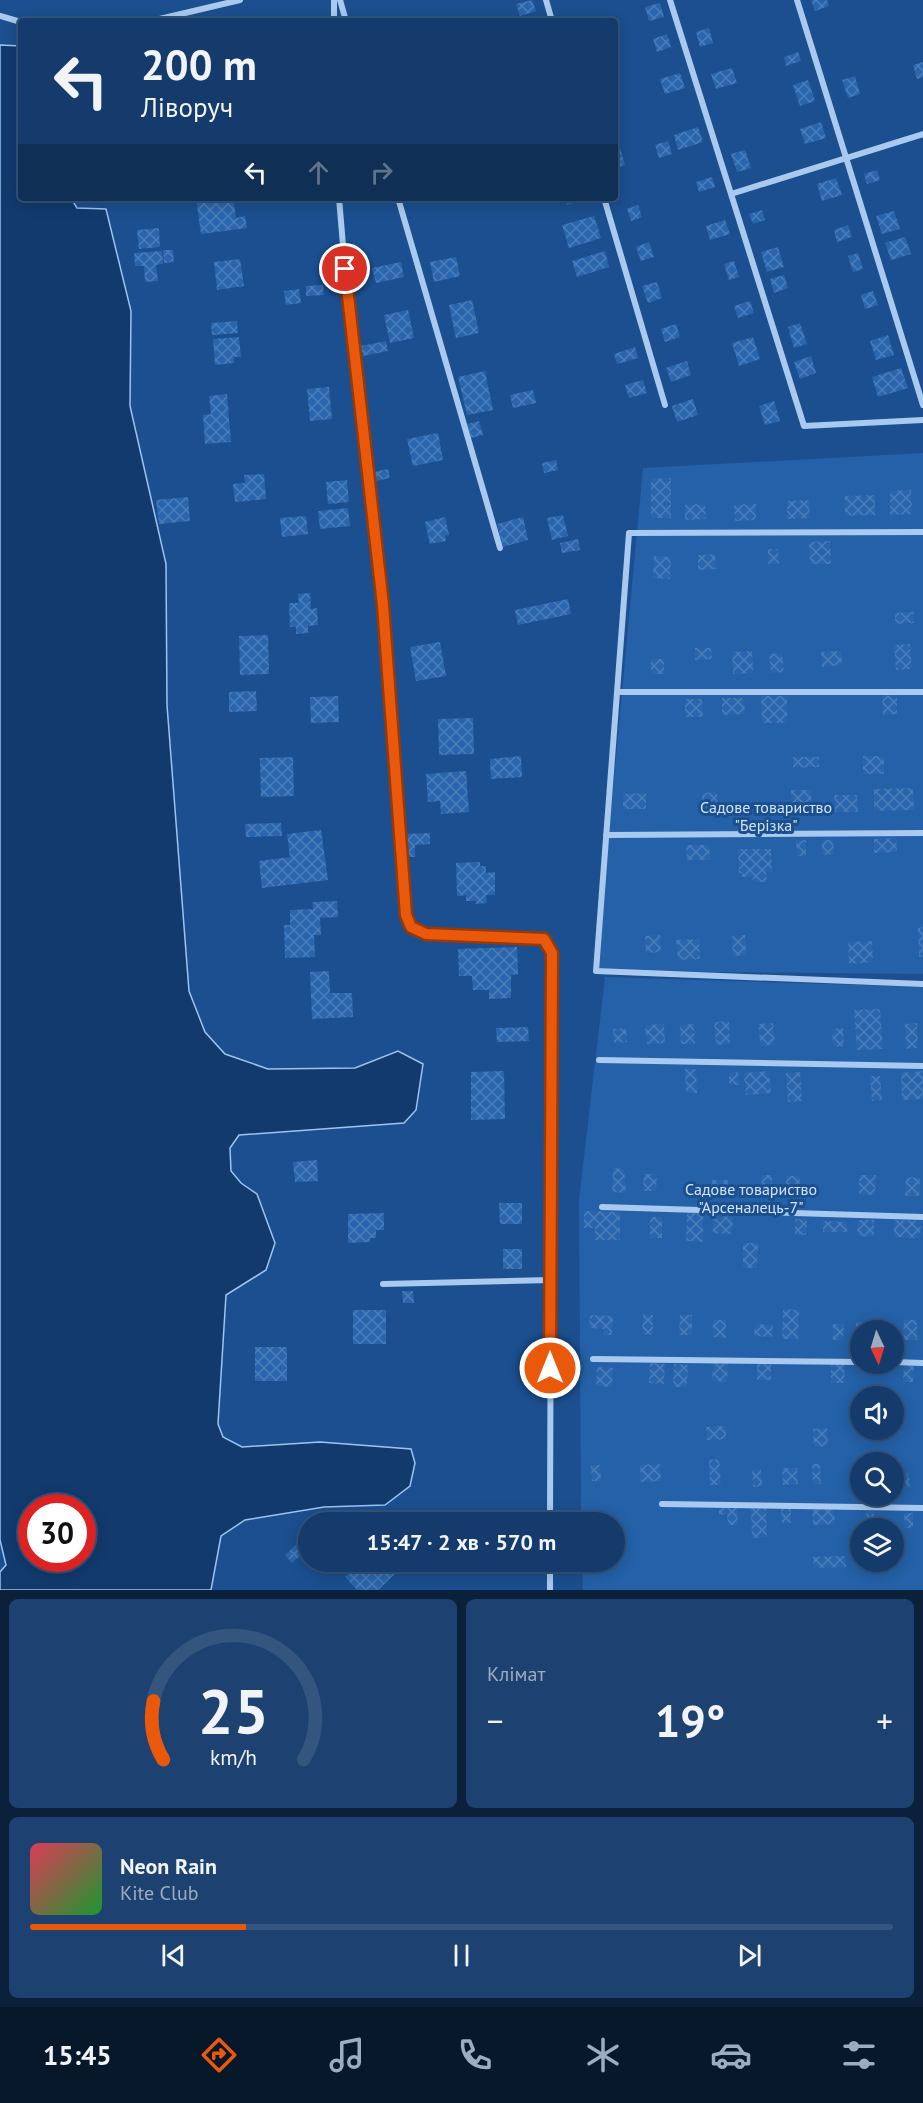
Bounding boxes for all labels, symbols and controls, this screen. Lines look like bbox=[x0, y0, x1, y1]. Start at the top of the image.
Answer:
text: 200 m bbox=[141, 37, 257, 92]
icon: left bbox=[42, 42, 120, 120]
text: Ліворуч bbox=[141, 90, 233, 124]
icon: left bbox=[239, 156, 272, 189]
icon: ahead bbox=[302, 156, 335, 189]
icon: right bbox=[365, 156, 398, 189]
pin bbox=[319, 243, 370, 294]
icon: arrive bbox=[328, 252, 361, 285]
park label: Садове товариство "Берізка" bbox=[700, 797, 832, 835]
park label: Садове товариство "Арсеналець-7" bbox=[685, 1179, 817, 1217]
north arrow bbox=[850, 1320, 904, 1374]
map controls bbox=[850, 1320, 904, 1572]
position arrow bbox=[518, 1336, 582, 1400]
button: sound bbox=[850, 1386, 904, 1440]
button: search bbox=[850, 1452, 904, 1506]
speed limit sign: 30 bbox=[18, 1494, 96, 1572]
button: layers bbox=[850, 1518, 904, 1572]
text: 15:47 · 2 хв · 570 m bbox=[367, 1528, 556, 1556]
text: Клімат bbox=[487, 1661, 545, 1687]
text: 25 bbox=[198, 1670, 268, 1751]
text: 19° bbox=[655, 1691, 725, 1749]
text: − bbox=[487, 1699, 504, 1742]
text: + bbox=[876, 1699, 893, 1742]
text: km/h bbox=[209, 1744, 256, 1772]
text: Neon Rain bbox=[120, 1852, 217, 1880]
text: Kite Club bbox=[120, 1880, 198, 1906]
icon: previous bbox=[157, 1939, 190, 1972]
icon: pause bbox=[445, 1939, 478, 1972]
icon: next bbox=[733, 1939, 766, 1972]
icon: directions bbox=[198, 2034, 240, 2076]
icon: music bbox=[326, 2034, 368, 2076]
icon: phone bbox=[454, 2034, 496, 2076]
icon: climate bbox=[582, 2034, 624, 2076]
icon: car bbox=[710, 2034, 752, 2076]
icon: filters bbox=[838, 2034, 880, 2076]
text: 15:45 bbox=[43, 2038, 112, 2072]

